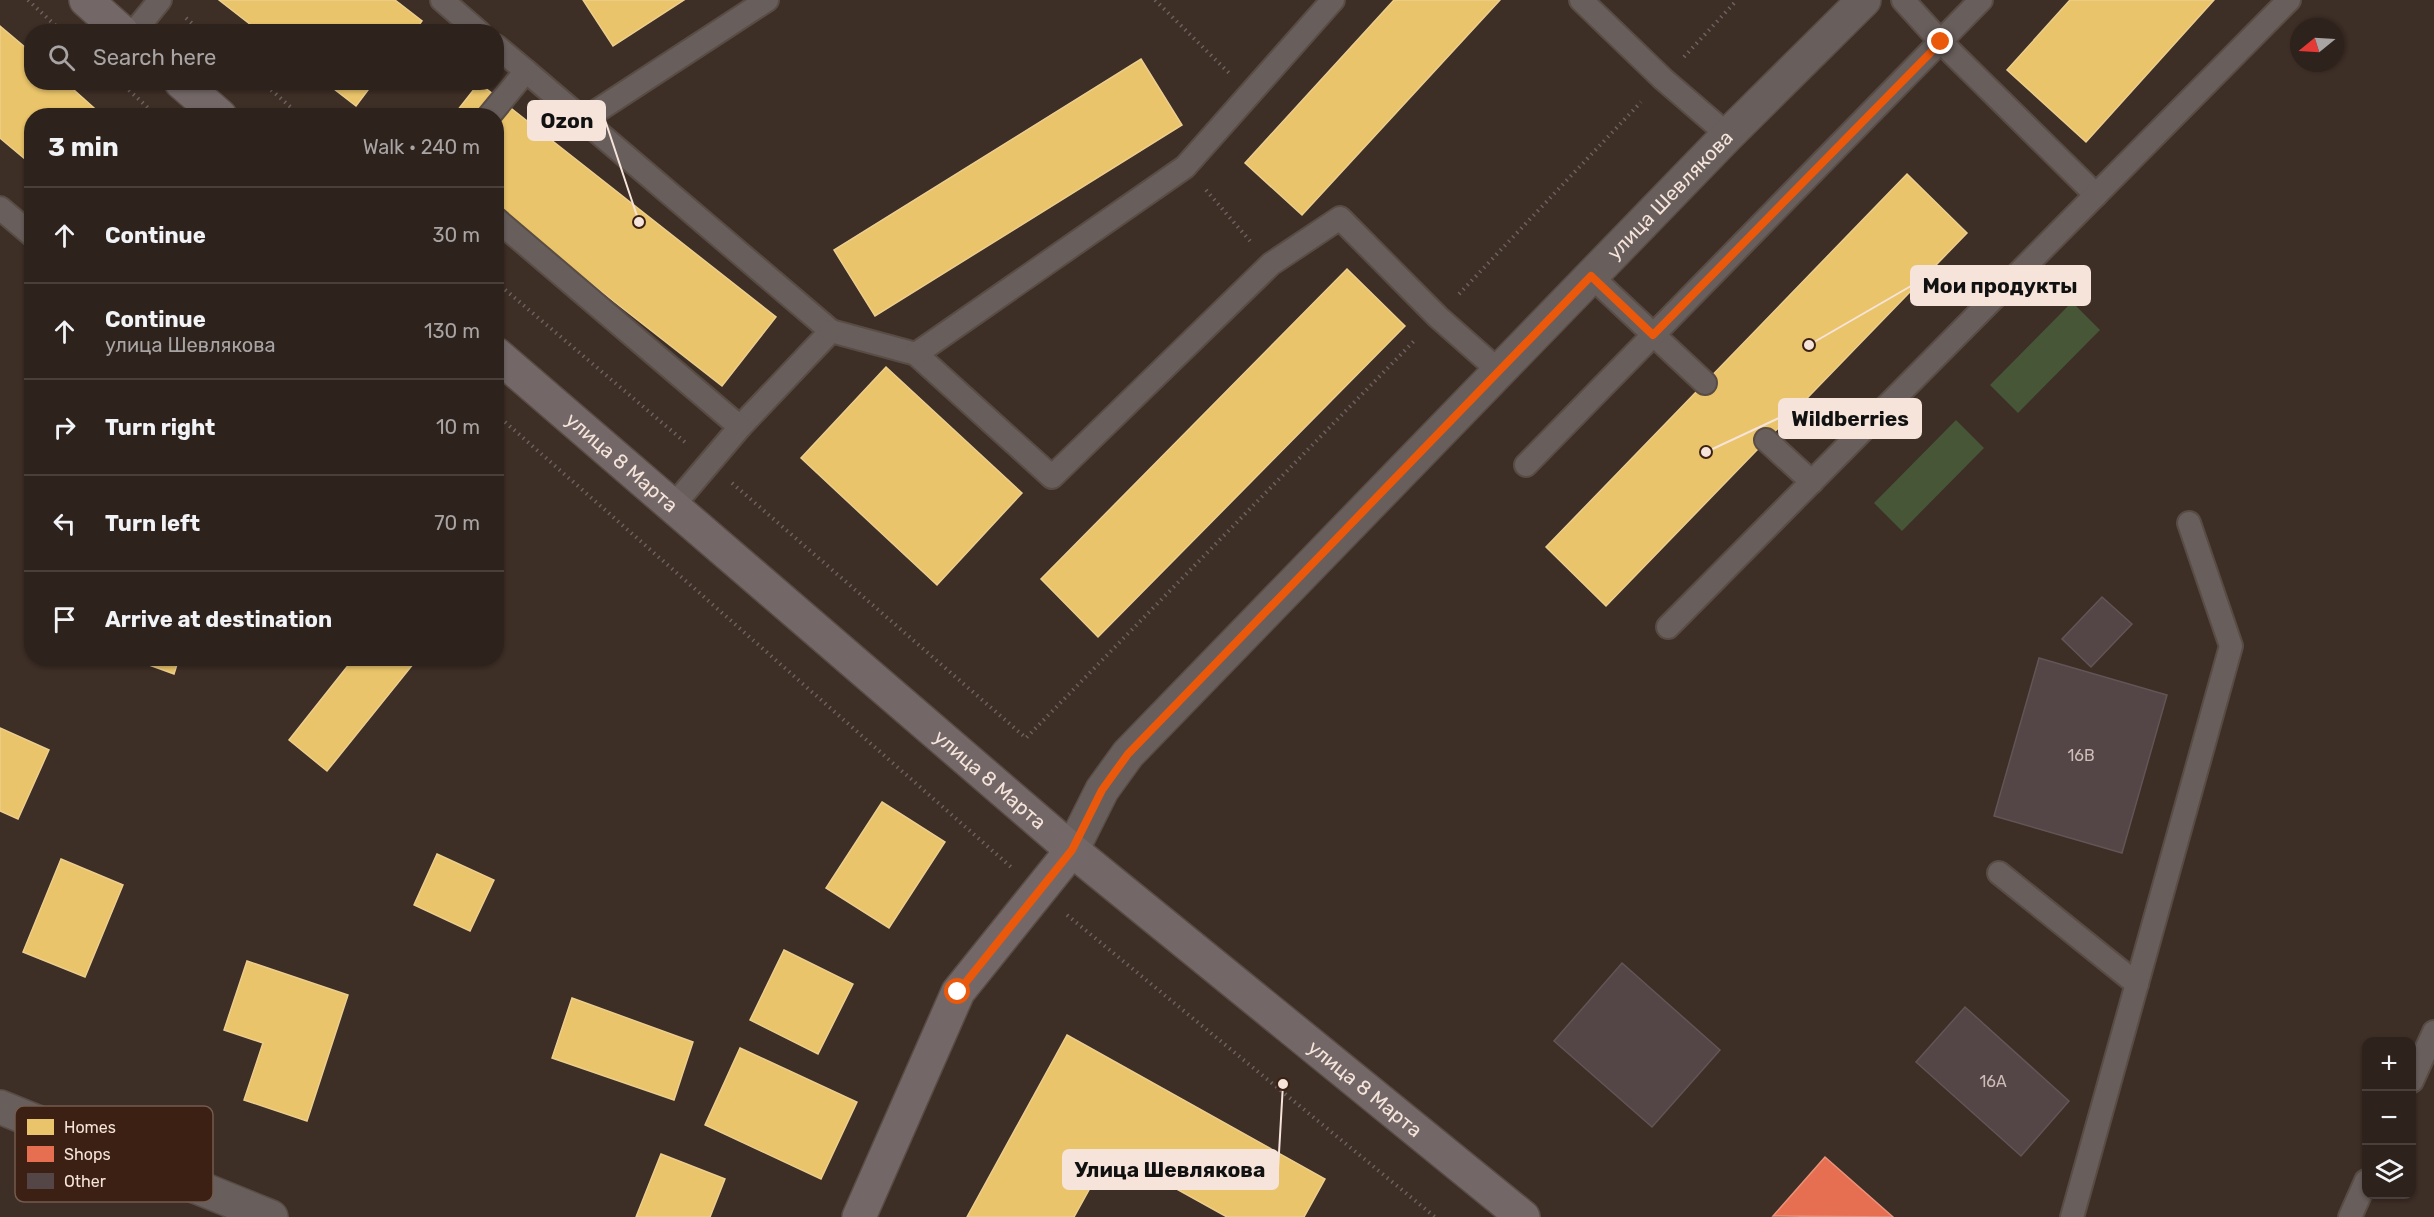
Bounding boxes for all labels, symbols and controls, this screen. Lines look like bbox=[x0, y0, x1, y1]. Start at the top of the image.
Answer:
north arrow bbox=[2290, 18, 2344, 72]
search box bbox=[24, 24, 504, 90]
route end bbox=[1927, 28, 1953, 54]
icon: search bbox=[45, 41, 78, 74]
text: Search here bbox=[93, 44, 216, 71]
callout: Ozon bbox=[528, 101, 605, 140]
text: Ozon bbox=[541, 108, 593, 133]
street label: улица Шевлякова bbox=[1602, 125, 1738, 265]
text: 3 min bbox=[48, 132, 119, 163]
text: Walk · 240 m bbox=[363, 135, 480, 159]
icon: ahead bbox=[48, 219, 81, 252]
text: Continue bbox=[105, 222, 206, 249]
text: 30 m bbox=[433, 223, 480, 247]
callout: Мои продукты bbox=[1911, 266, 2090, 305]
text: Мои продукты bbox=[1922, 273, 2078, 298]
text: Continue bbox=[105, 306, 206, 333]
icon: ahead bbox=[48, 315, 81, 348]
text: 130 m bbox=[424, 319, 480, 343]
text: улица Шевлякова bbox=[105, 333, 275, 357]
callout: Wildberries bbox=[1779, 399, 1921, 438]
text: Wildberries bbox=[1791, 406, 1909, 431]
street label: улица 8 Марта bbox=[561, 407, 683, 517]
icon: right bbox=[48, 411, 81, 444]
text: Turn right bbox=[105, 414, 215, 441]
text: 10 m bbox=[436, 415, 480, 439]
icon: left bbox=[48, 507, 81, 540]
text: Turn left bbox=[105, 510, 200, 537]
text: 70 m bbox=[434, 511, 480, 535]
icon: arrive bbox=[48, 603, 81, 636]
text: Arrive at destination bbox=[105, 606, 332, 633]
street label: улица 8 Марта bbox=[929, 725, 1051, 834]
house number: 16В bbox=[2067, 746, 2095, 765]
route start bbox=[944, 978, 970, 1004]
street label: улица 8 Марта bbox=[1303, 1035, 1427, 1142]
map controls bbox=[2362, 1037, 2416, 1199]
button: + bbox=[2362, 1037, 2416, 1091]
house number: 16А bbox=[1979, 1072, 2007, 1091]
button: − bbox=[2362, 1091, 2416, 1145]
legend bbox=[15, 1106, 213, 1202]
text: Homes bbox=[64, 1118, 116, 1137]
text: Shops bbox=[64, 1145, 111, 1164]
button: layers bbox=[2362, 1145, 2416, 1199]
callout: Улица Шевлякова bbox=[1063, 1150, 1278, 1189]
text: Улица Шевлякова bbox=[1075, 1157, 1265, 1182]
text: Other bbox=[64, 1172, 106, 1191]

